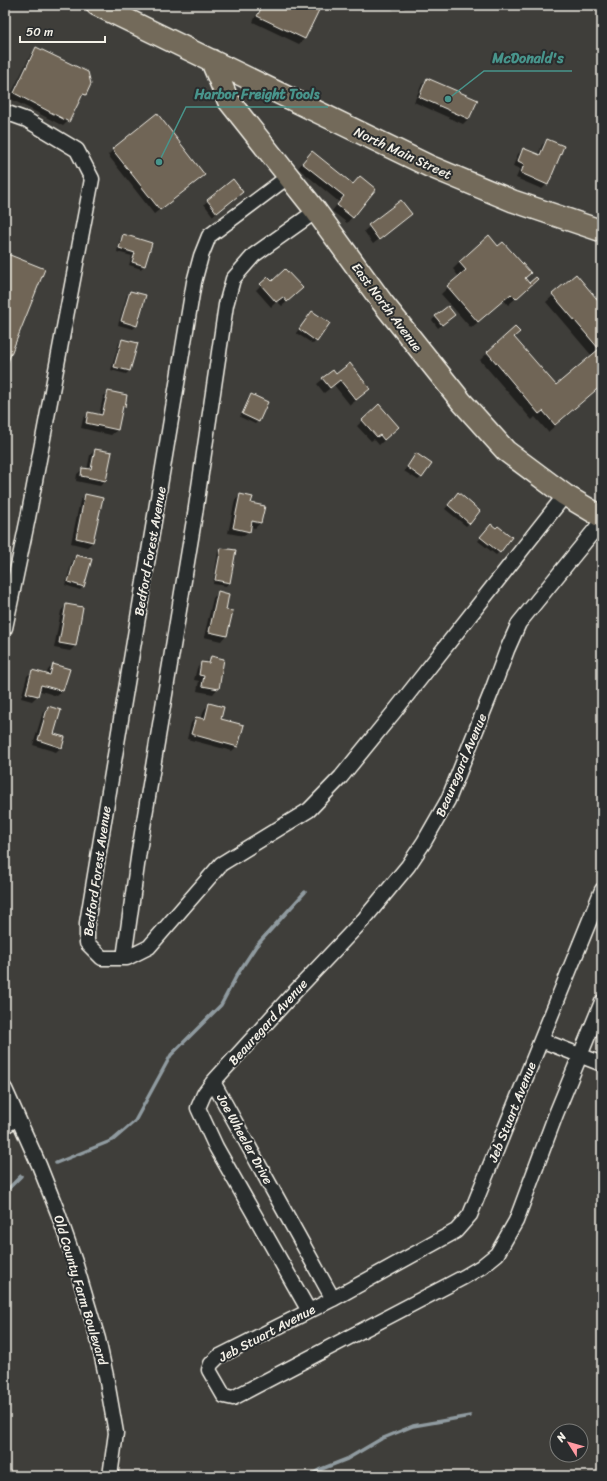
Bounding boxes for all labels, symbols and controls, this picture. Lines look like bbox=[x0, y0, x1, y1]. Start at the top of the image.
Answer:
scale bar bbox=[20, 18, 105, 44]
text: 50 m bbox=[26, 21, 53, 43]
callout: McDonald's bbox=[484, 45, 572, 71]
text: McDonald's bbox=[491, 46, 564, 71]
callout: Harbor Freight Tools bbox=[186, 81, 328, 107]
text: Harbor Freight Tools bbox=[193, 82, 320, 107]
street label: North Main Street bbox=[350, 120, 456, 186]
street label: East North Avenue bbox=[346, 257, 428, 357]
street label: Bedford Forest Avenue bbox=[127, 484, 173, 618]
street label: Beauregard Avenue bbox=[429, 709, 493, 820]
street label: Bedford Forest Avenue bbox=[76, 804, 118, 938]
street label: Beauregard Avenue bbox=[222, 973, 314, 1071]
street label: Jeb Stuart Avenue bbox=[481, 1058, 543, 1167]
street label: Joe Wheeler Drive bbox=[210, 1088, 280, 1189]
street label: Old County Farm Boulevard bbox=[47, 1212, 115, 1369]
street label: Jeb Stuart Avenue bbox=[214, 1298, 319, 1369]
north arrow bbox=[549, 1423, 589, 1463]
text: N bbox=[551, 1428, 572, 1447]

